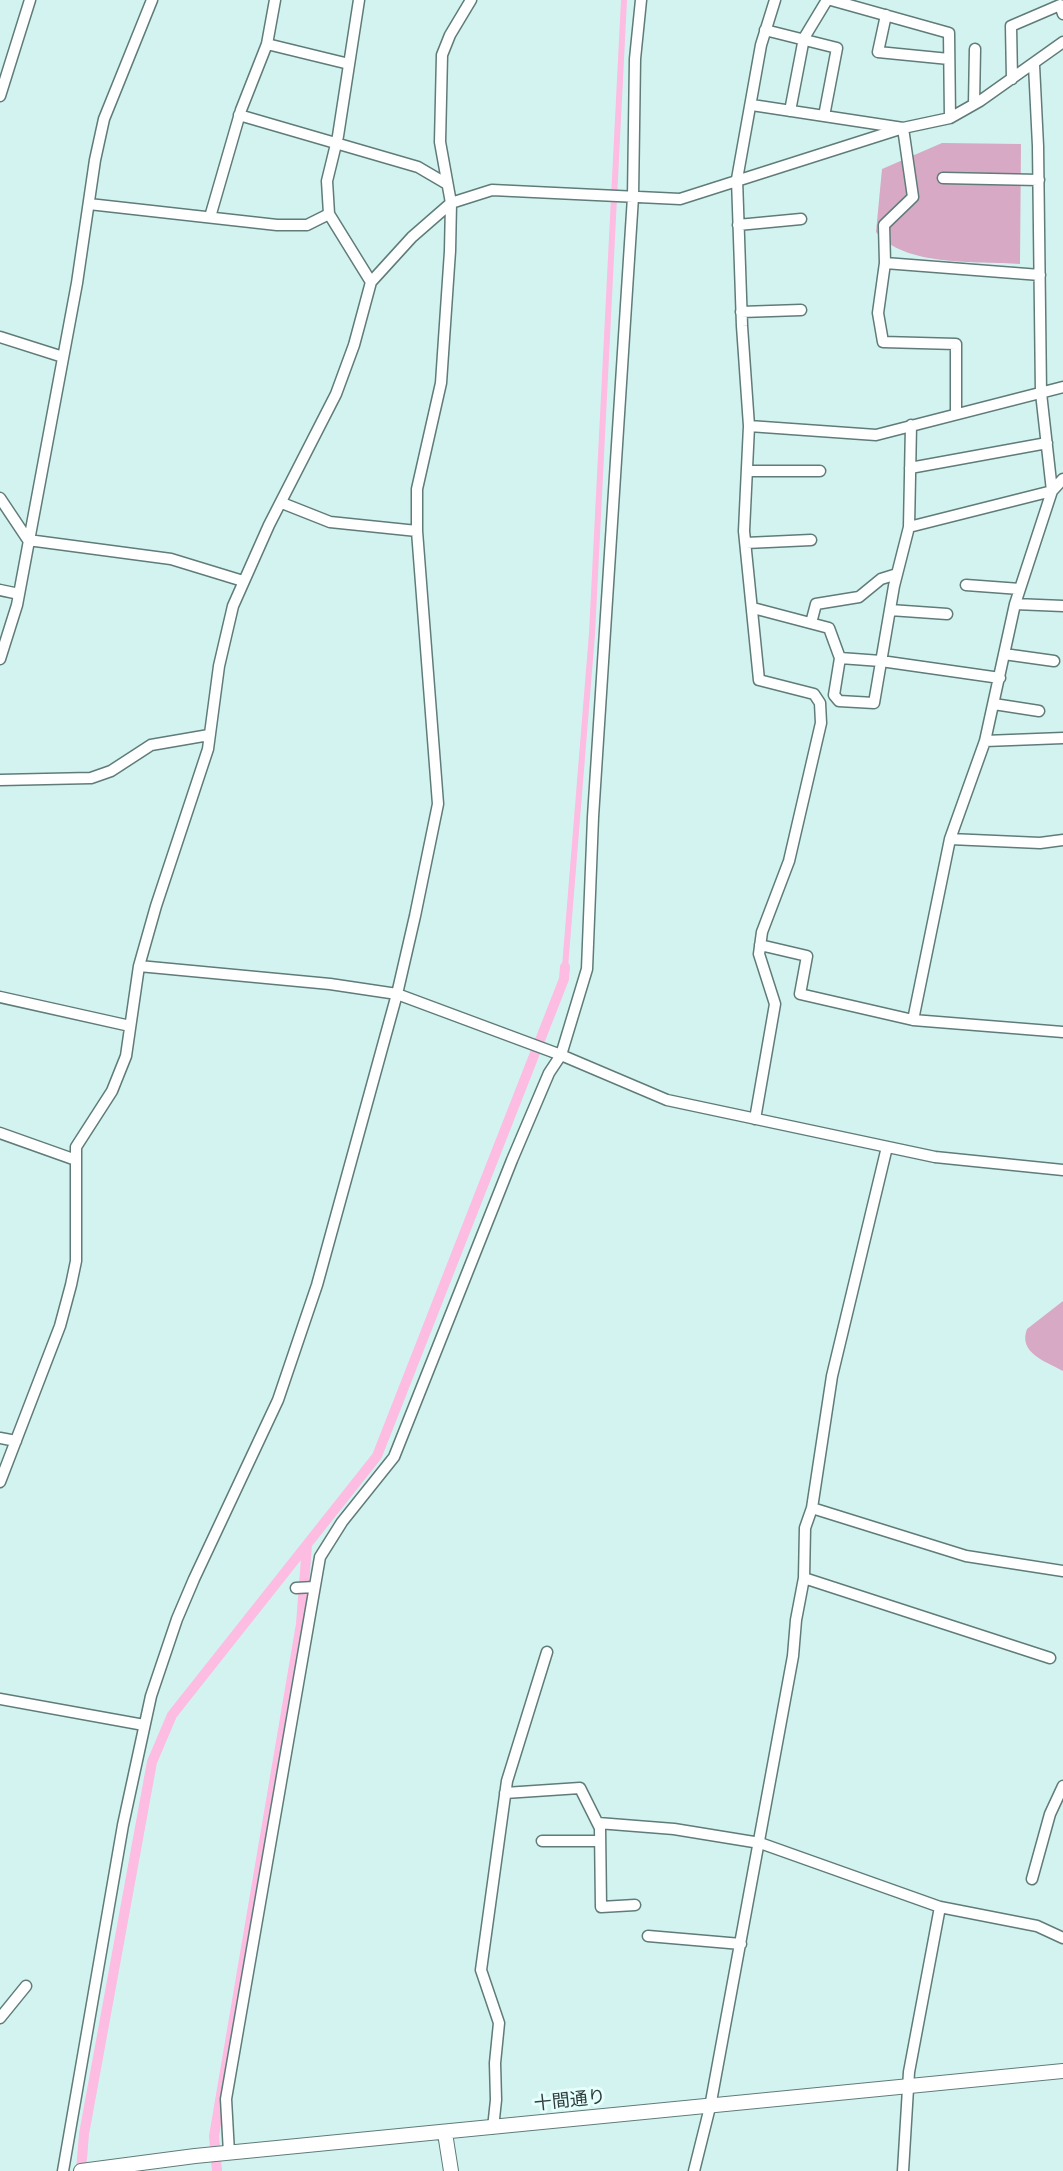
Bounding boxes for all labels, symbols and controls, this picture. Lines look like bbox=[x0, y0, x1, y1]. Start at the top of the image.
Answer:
street label: 十間通り bbox=[533, 2087, 607, 2117]

